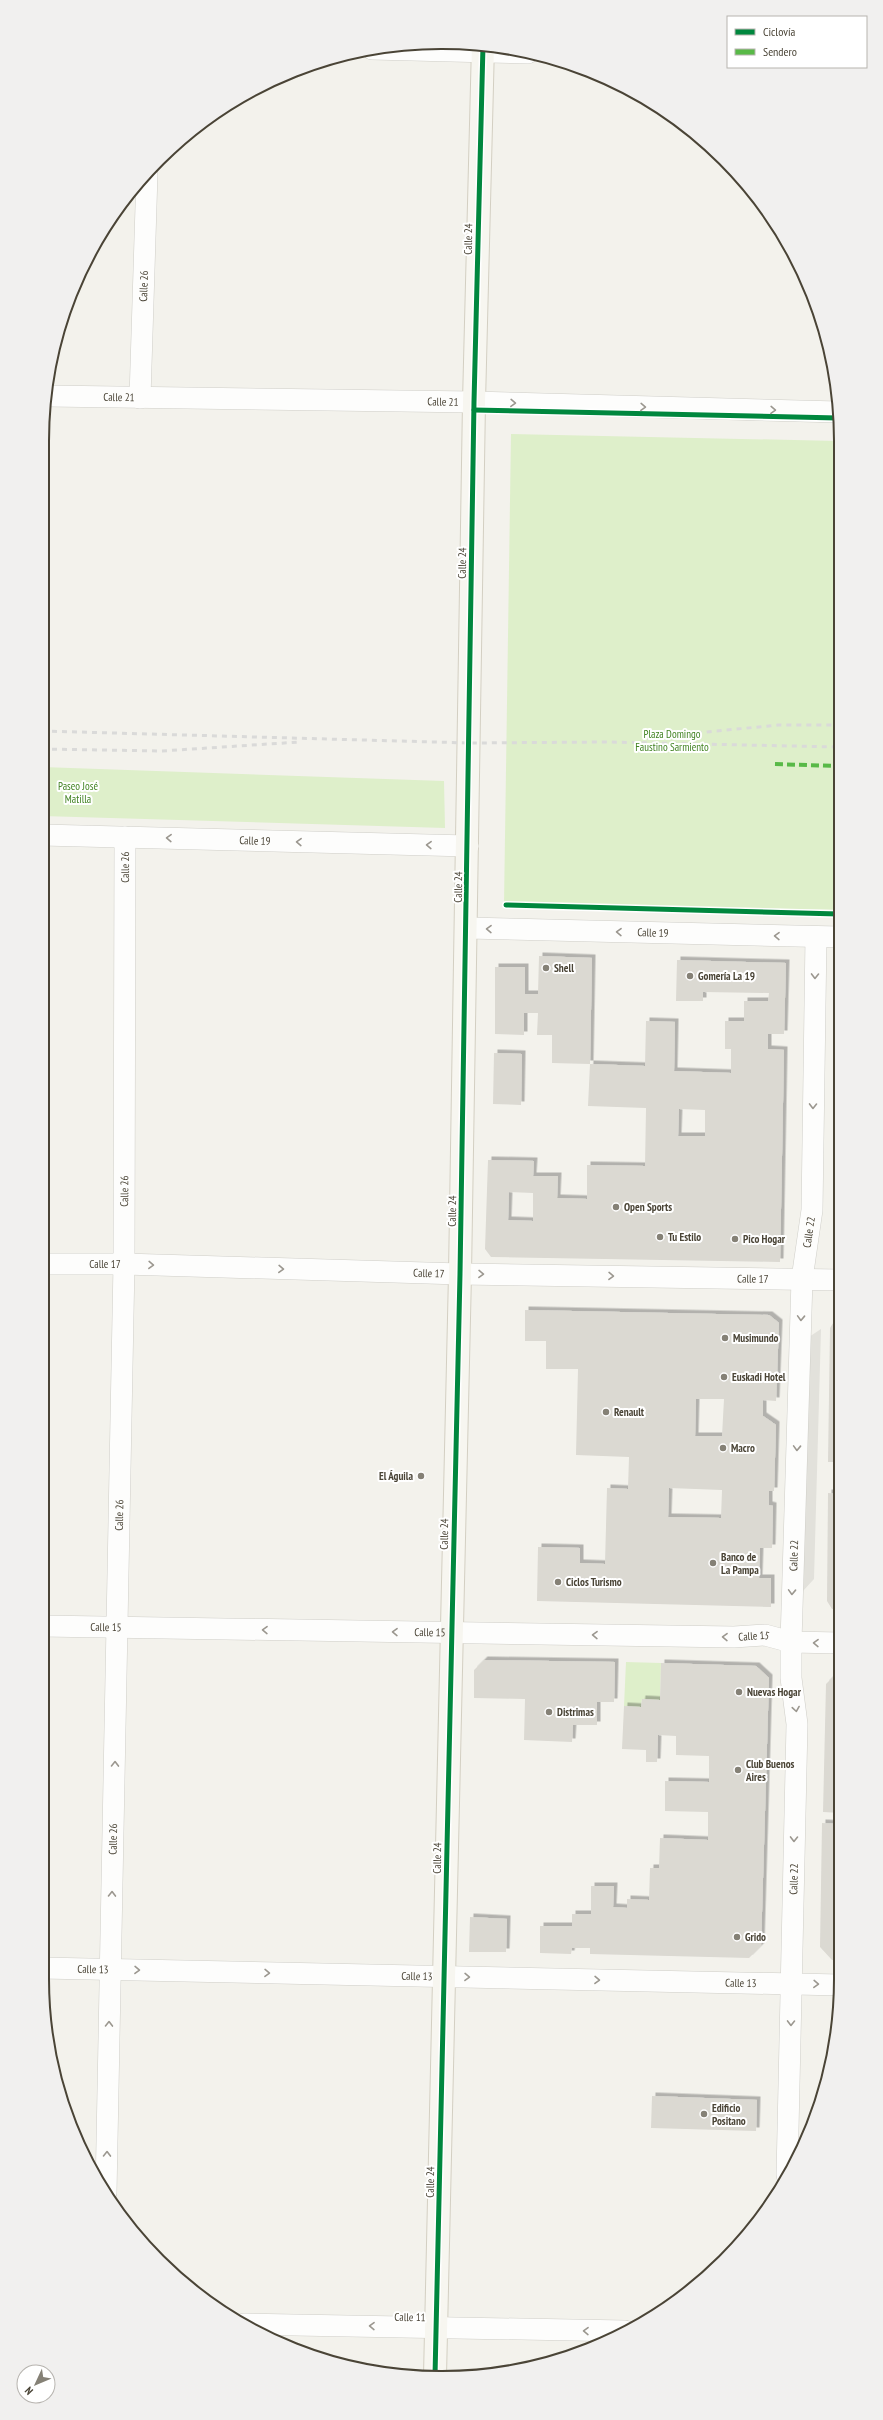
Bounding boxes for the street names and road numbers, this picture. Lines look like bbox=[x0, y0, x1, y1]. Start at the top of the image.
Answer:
street label: Calle 24 bbox=[461, 223, 475, 255]
street label: Calle 26 bbox=[136, 270, 151, 302]
street label: Calle 21 bbox=[103, 390, 135, 404]
street label: Calle 21 bbox=[427, 394, 459, 409]
street label: Calle 24 bbox=[455, 547, 469, 579]
street label: Calle 19 bbox=[239, 833, 271, 848]
street label: Calle 26 bbox=[118, 851, 132, 883]
street label: Calle 24 bbox=[451, 871, 465, 903]
street label: Calle 19 bbox=[637, 925, 669, 940]
street label: Calle 26 bbox=[117, 1175, 131, 1207]
street label: Calle 24 bbox=[445, 1195, 459, 1227]
street label: Calle 22 bbox=[800, 1216, 818, 1249]
street label: Calle 17 bbox=[89, 1257, 121, 1271]
street label: Calle 17 bbox=[413, 1266, 445, 1281]
street label: Calle 17 bbox=[737, 1271, 769, 1286]
street label: Calle 26 bbox=[112, 1499, 126, 1531]
street label: Calle 24 bbox=[437, 1518, 451, 1550]
street label: Calle 22 bbox=[786, 1540, 801, 1571]
street label: Calle 15 bbox=[90, 1620, 122, 1634]
street label: Calle 15 bbox=[414, 1625, 446, 1639]
street label: Calle 15 bbox=[738, 1628, 771, 1644]
street label: Calle 26 bbox=[106, 1823, 120, 1855]
street label: Calle 24 bbox=[430, 1842, 444, 1874]
street label: Calle 22 bbox=[786, 1863, 801, 1895]
street label: Calle 13 bbox=[77, 1962, 109, 1976]
street label: Calle 13 bbox=[401, 1969, 433, 1983]
street label: Calle 13 bbox=[725, 1976, 757, 1990]
street label: Calle 24 bbox=[423, 2166, 437, 2198]
street label: Calle 11 bbox=[394, 2310, 426, 2324]

